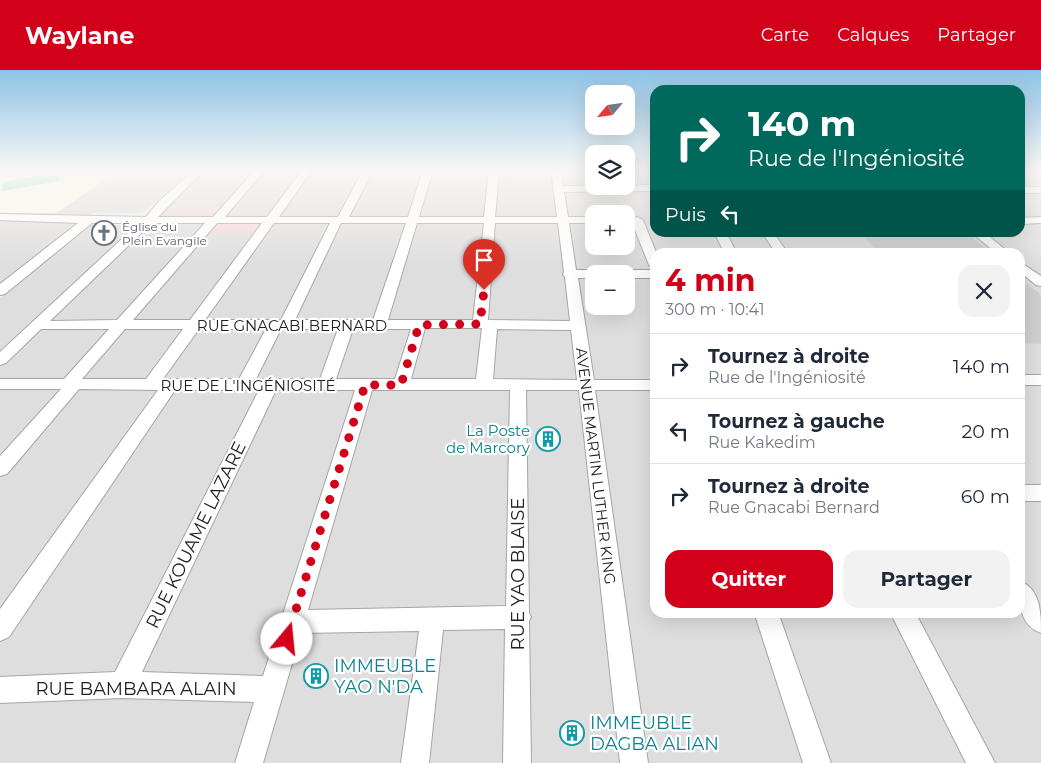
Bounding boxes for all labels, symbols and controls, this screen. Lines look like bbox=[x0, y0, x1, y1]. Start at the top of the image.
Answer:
text: Waylane bbox=[25, 21, 134, 50]
text: Carte bbox=[761, 24, 809, 46]
text: Calques bbox=[837, 24, 909, 46]
text: Partager bbox=[937, 24, 1016, 46]
north arrow bbox=[585, 85, 635, 135]
map controls bbox=[585, 85, 635, 315]
text: 140 m bbox=[748, 102, 856, 145]
icon: right bbox=[665, 105, 730, 170]
button: layers bbox=[585, 145, 635, 195]
text: Rue de l'Ingéniosité bbox=[748, 145, 965, 172]
icon: left bbox=[716, 200, 744, 228]
text: Puis bbox=[665, 203, 706, 226]
button: + bbox=[585, 205, 635, 255]
place label: Église du Plein Evangile bbox=[122, 219, 207, 248]
church icon: Église du Plein Evangile bbox=[91, 220, 117, 246]
pin bbox=[463, 239, 505, 290]
icon: arrive bbox=[470, 246, 498, 274]
text: 4 min bbox=[665, 262, 755, 299]
button: − bbox=[585, 265, 635, 315]
button: close bbox=[958, 265, 1010, 317]
text: 300 m · 10:41 bbox=[665, 300, 765, 319]
street label: RUE GNACABI BERNARD bbox=[197, 316, 387, 335]
text: Tournez à droite bbox=[708, 345, 869, 368]
street label: AVENUE MARTIN LUTHER KING bbox=[572, 346, 620, 586]
icon: right bbox=[665, 352, 693, 380]
text: 140 m bbox=[953, 355, 1010, 378]
text: Rue de l'Ingéniosité bbox=[708, 368, 866, 387]
street label: RUE DE L'INGÉNIOSITÉ bbox=[161, 376, 335, 395]
text: Tournez à gauche bbox=[708, 410, 885, 433]
icon: left bbox=[665, 417, 693, 445]
text: 20 m bbox=[962, 420, 1010, 443]
place label: La Poste de Marcory bbox=[446, 421, 531, 457]
building icon: La Poste de Marcory bbox=[535, 426, 561, 452]
text: Rue Kakedim bbox=[708, 433, 816, 452]
street label: RUE KOUAME LAZARE bbox=[141, 438, 251, 632]
text: Tournez à droite bbox=[708, 475, 869, 498]
icon: right bbox=[665, 482, 693, 510]
text: 60 m bbox=[961, 485, 1010, 508]
street label: RUE YAO BLAISE bbox=[507, 498, 529, 650]
text: Rue Gnacabi Bernard bbox=[708, 498, 880, 517]
button: Quitter bbox=[665, 550, 833, 608]
button: Partager bbox=[843, 550, 1010, 608]
position arrow bbox=[260, 612, 312, 664]
place label: IMMEUBLE YAO N'DA bbox=[334, 655, 436, 698]
building icon: IMMEUBLE YAO N'DA bbox=[303, 663, 329, 689]
street label: RUE BAMBARA ALAIN bbox=[35, 678, 237, 700]
place label: IMMEUBLE DAGBA ALIAN bbox=[590, 712, 719, 755]
building icon: IMMEUBLE DAGBA ALIAN bbox=[559, 720, 585, 746]

